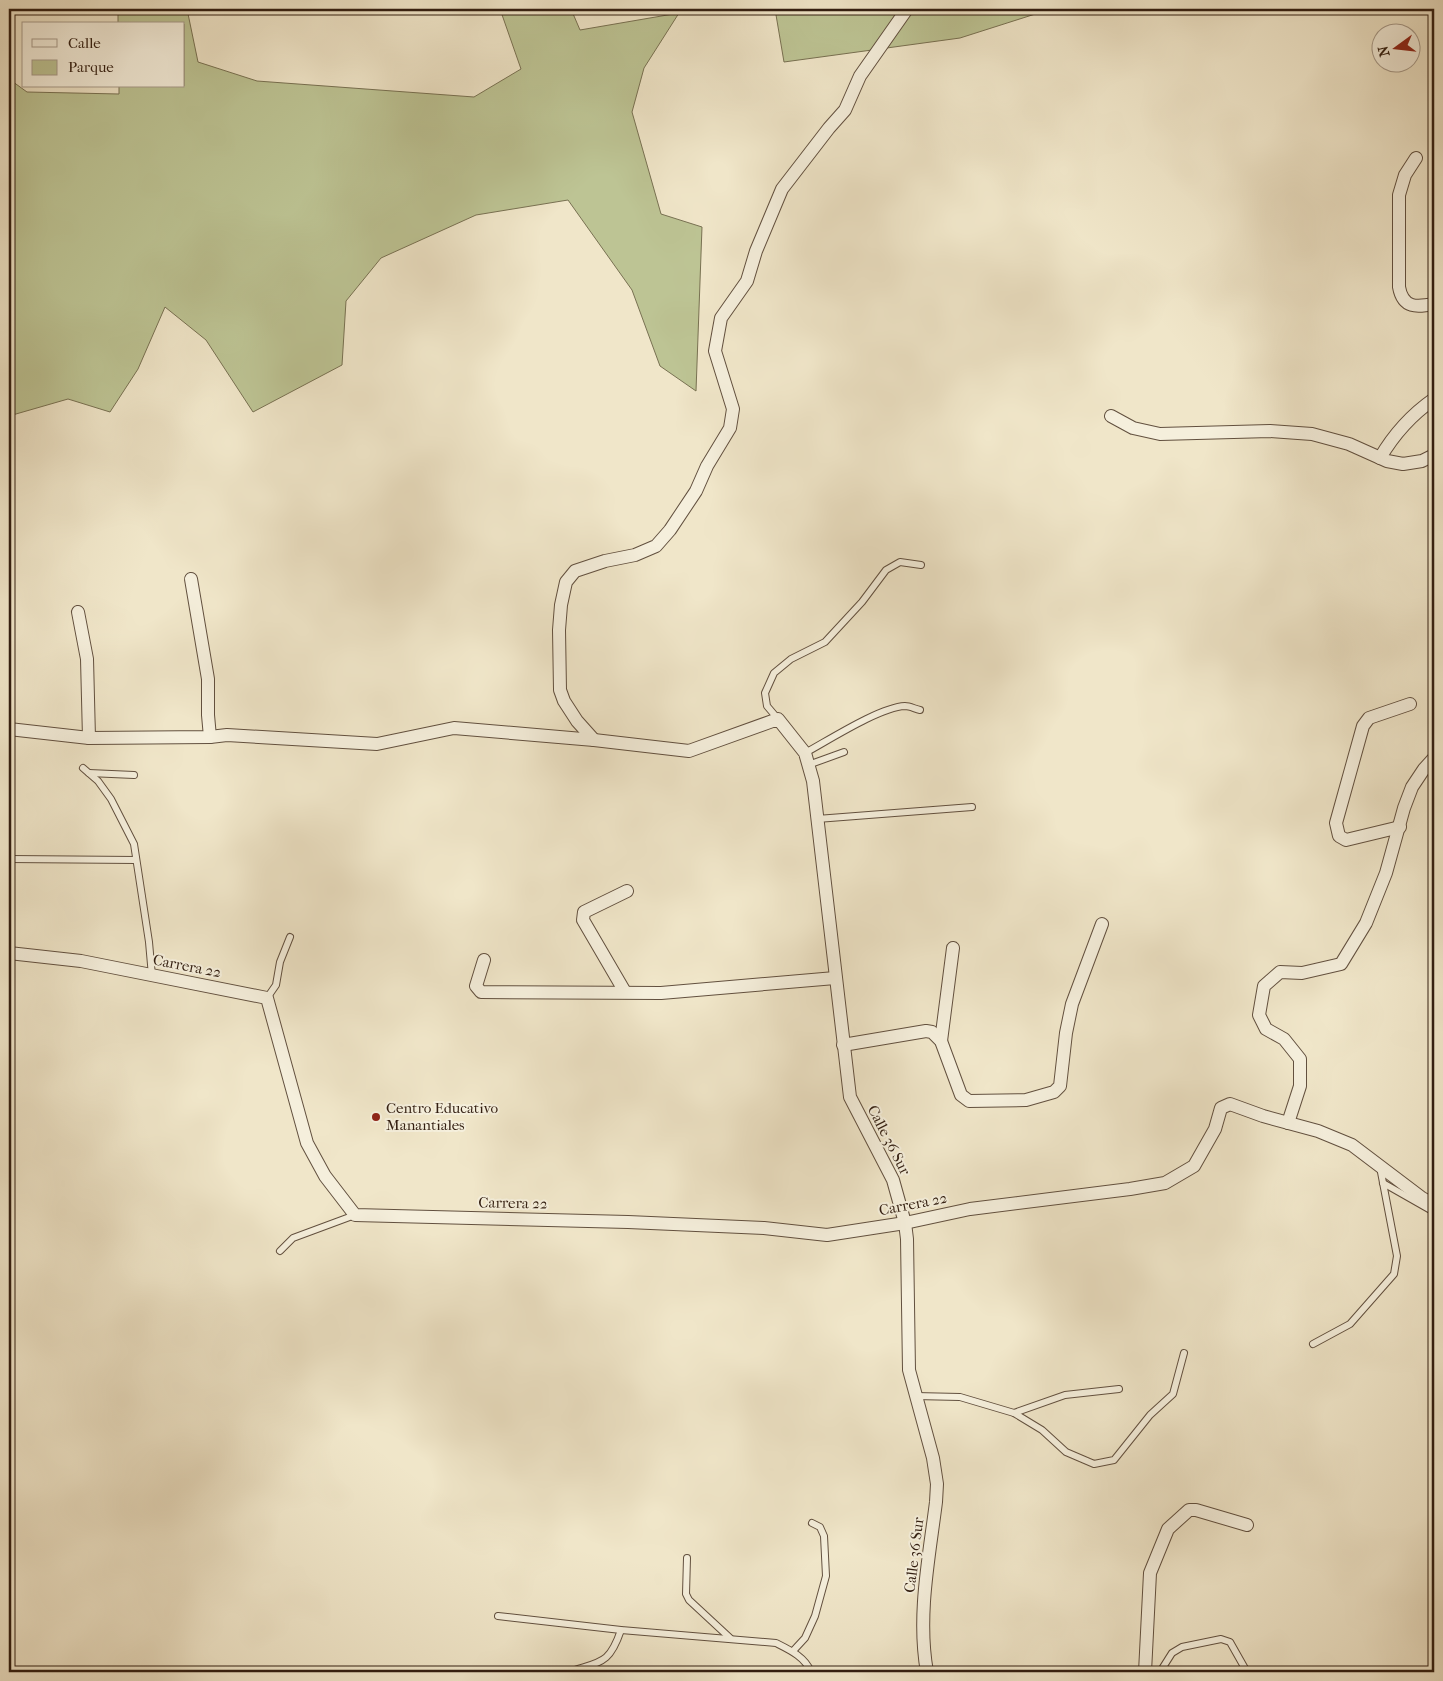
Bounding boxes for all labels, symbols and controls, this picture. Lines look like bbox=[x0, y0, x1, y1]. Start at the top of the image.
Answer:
legend bbox=[22, 22, 185, 88]
north arrow bbox=[1370, 22, 1420, 72]
text: Calle bbox=[68, 34, 101, 52]
text: N bbox=[1374, 44, 1394, 59]
text: Parque bbox=[68, 58, 114, 76]
street label: Carrera 22 bbox=[151, 951, 223, 981]
place label: Centro Educativo Manantiales bbox=[386, 1099, 499, 1134]
street label: Calle 36 Sur bbox=[864, 1102, 915, 1178]
marker: Centro Educativo Manantiales bbox=[370, 1111, 382, 1123]
street label: Carrera 22 bbox=[877, 1189, 949, 1219]
street label: Carrera 22 bbox=[478, 1193, 548, 1213]
street label: Calle 36 Sur bbox=[900, 1516, 928, 1594]

